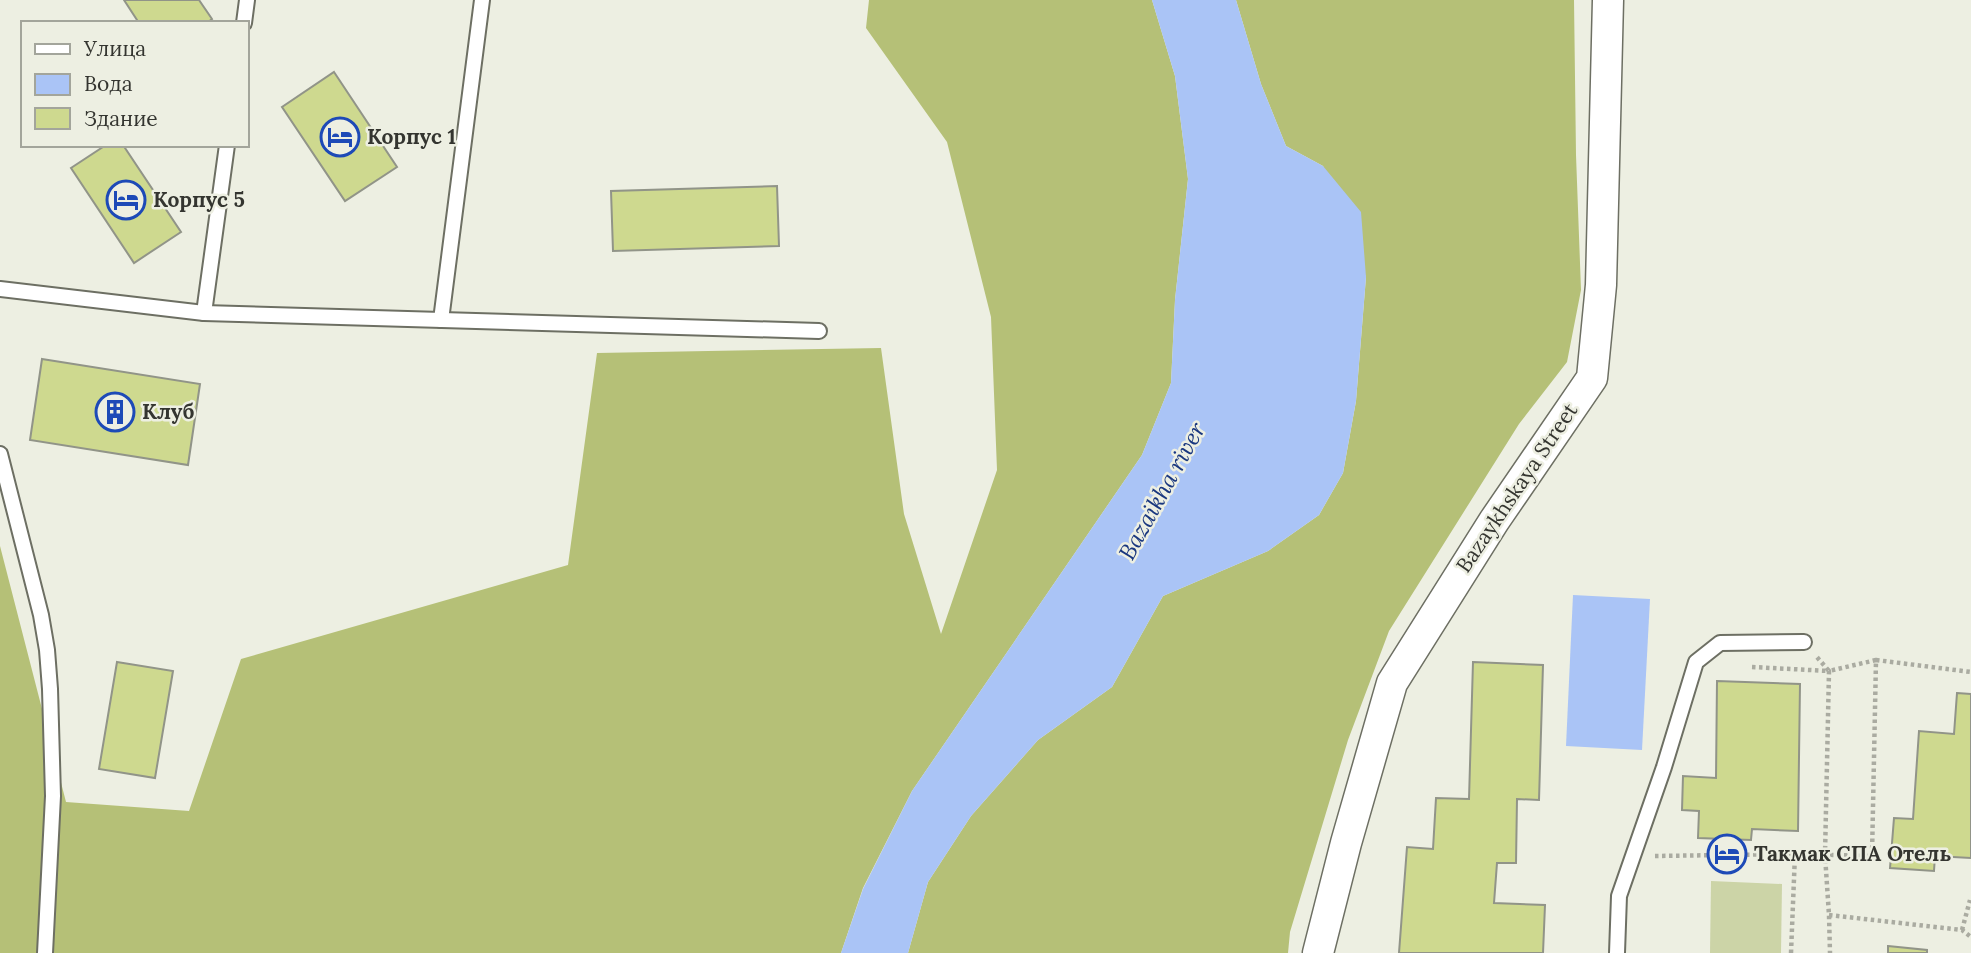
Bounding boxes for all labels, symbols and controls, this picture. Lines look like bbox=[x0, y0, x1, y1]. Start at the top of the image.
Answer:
legend bbox=[21, 21, 248, 147]
text: Улица bbox=[83, 35, 146, 62]
text: Вода bbox=[84, 70, 133, 97]
text: Здание bbox=[84, 105, 158, 132]
hotel icon: Корпус 1 bbox=[319, 116, 361, 158]
place label: Корпус 1 bbox=[367, 123, 456, 150]
hotel icon: Корпус 5 bbox=[105, 179, 147, 221]
place label: Корпус 5 bbox=[153, 186, 245, 213]
building icon: Клуб bbox=[94, 391, 136, 433]
street label: Bazaykhskaya Street bbox=[1450, 397, 1584, 578]
place label: Клуб bbox=[142, 398, 194, 425]
water label: Bazaikha river bbox=[1112, 416, 1212, 565]
hotel icon: Такмак СПА Отель bbox=[1706, 833, 1748, 875]
place label: Такмак СПА Отель bbox=[1754, 840, 1951, 867]

